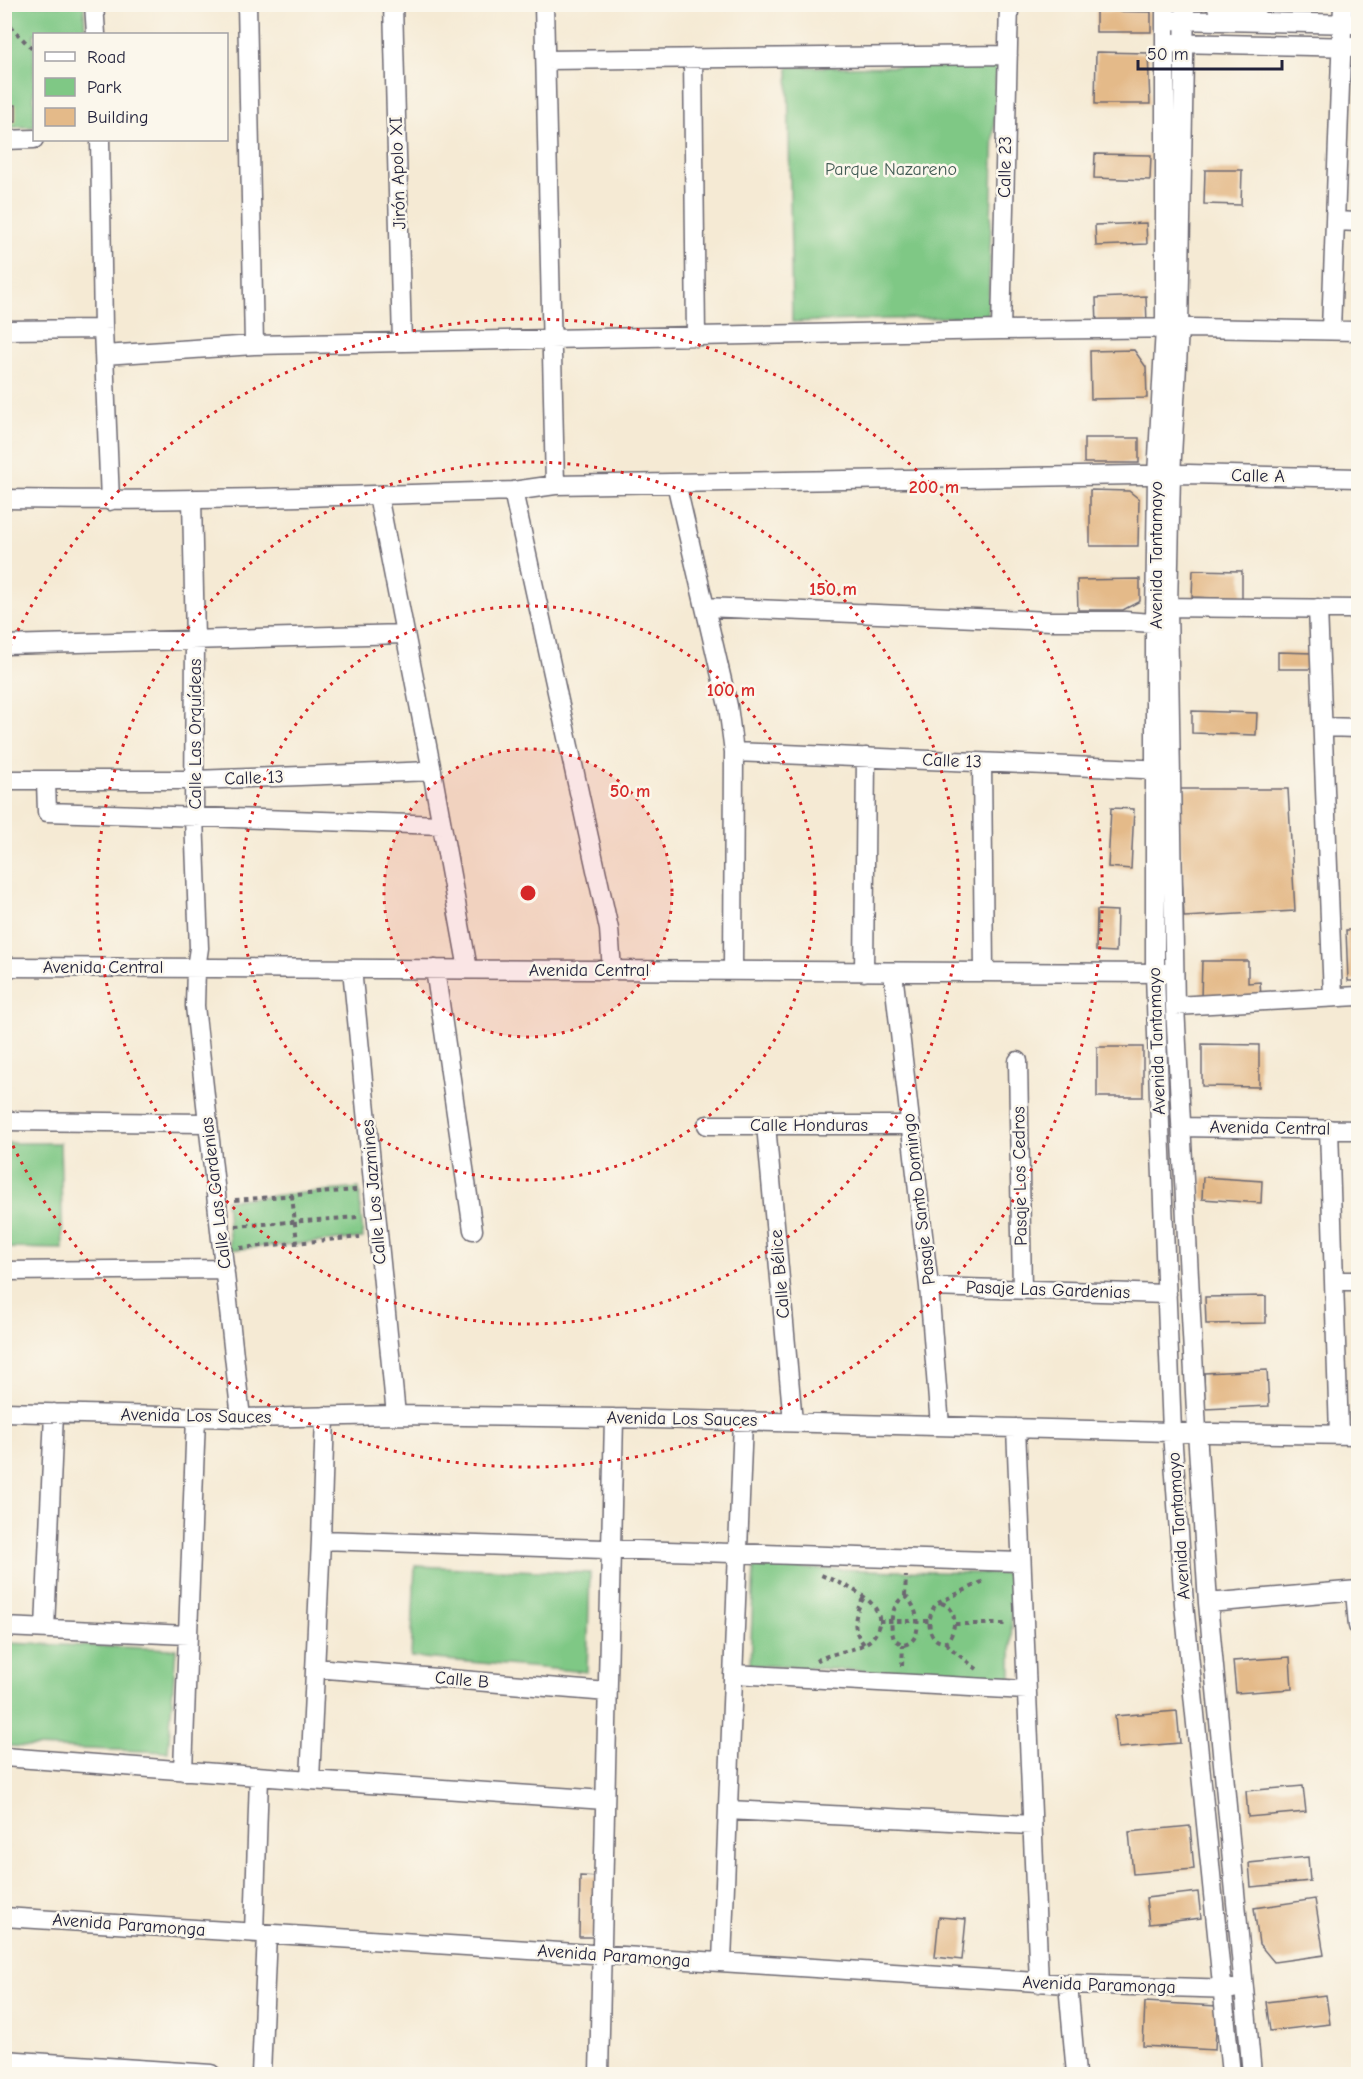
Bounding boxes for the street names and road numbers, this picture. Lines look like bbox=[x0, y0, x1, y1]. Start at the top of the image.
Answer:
street label: Jirón Apolo XI bbox=[386, 116, 410, 230]
street label: Calle 23 bbox=[994, 136, 1016, 198]
street label: Calle A bbox=[1231, 465, 1285, 487]
street label: Avenida Tantamayo bbox=[1146, 481, 1167, 629]
street label: Calle Las Orquídeas bbox=[185, 658, 206, 810]
street label: Calle 13 bbox=[922, 749, 982, 773]
street label: Calle 13 bbox=[224, 766, 284, 790]
street label: Avenida Central bbox=[43, 957, 163, 978]
street label: Avenida Central bbox=[529, 960, 649, 981]
street label: Avenida Tantamayo bbox=[1144, 967, 1170, 1115]
street label: Pasaje Los Cedros bbox=[1008, 1106, 1032, 1246]
street label: Pasaje Santo Domingo bbox=[898, 1112, 940, 1286]
street label: Calle Honduras bbox=[750, 1115, 868, 1136]
street label: Calle Las Gardenias bbox=[196, 1116, 236, 1270]
street label: Avenida Central bbox=[1209, 1116, 1331, 1140]
street label: Calle Los Jazmines bbox=[357, 1119, 391, 1265]
street label: Calle Bélice bbox=[766, 1229, 794, 1319]
street label: Pasaje Las Gardenias bbox=[966, 1277, 1130, 1303]
street label: Avenida Los Sauces bbox=[120, 1404, 272, 1428]
street label: Avenida Los Sauces bbox=[606, 1407, 758, 1431]
street label: Avenida Tantamayo bbox=[1163, 1452, 1195, 1600]
street label: Calle B bbox=[434, 1667, 490, 1693]
street label: Avenida Paramonga bbox=[52, 1909, 206, 1941]
street label: Avenida Paramonga bbox=[537, 1940, 691, 1972]
street label: Avenida Paramonga bbox=[1022, 1972, 1176, 1998]

